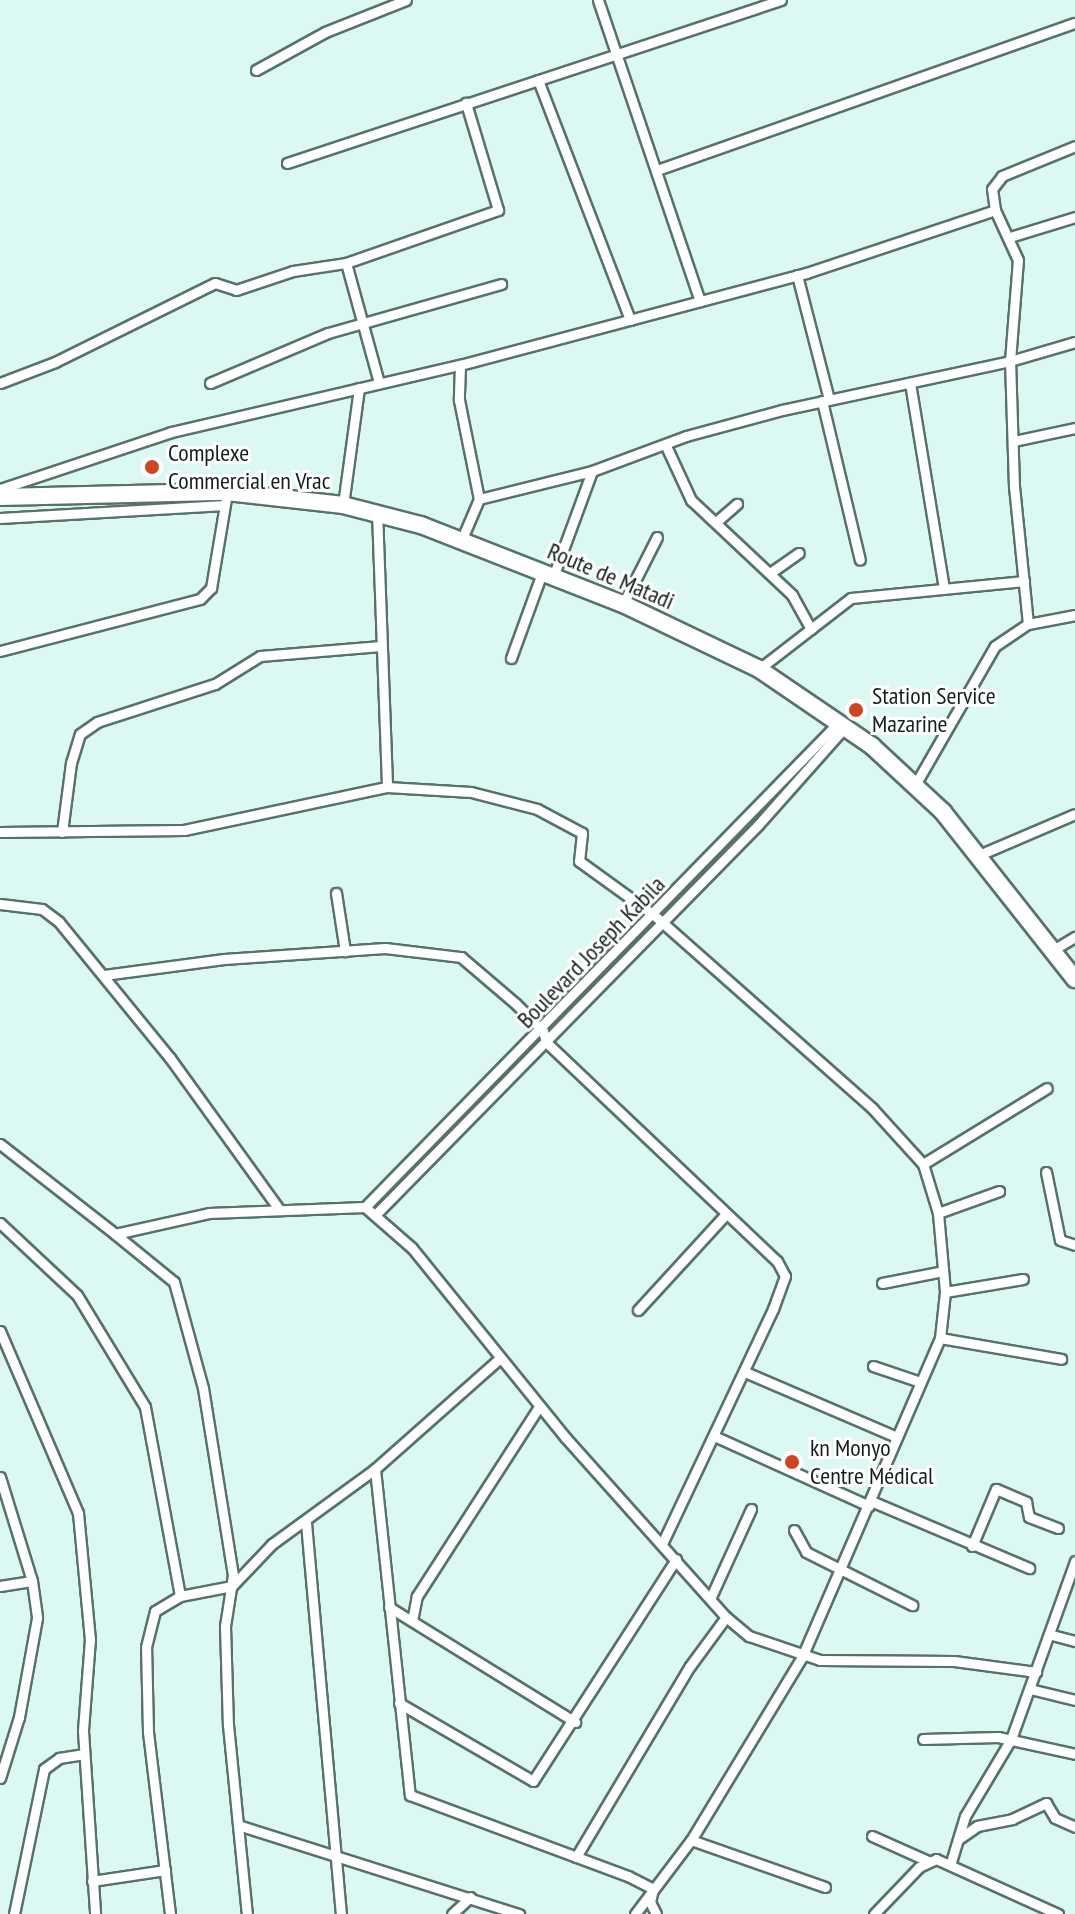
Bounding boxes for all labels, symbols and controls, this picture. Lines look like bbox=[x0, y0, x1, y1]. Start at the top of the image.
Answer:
place label: Complexe Commercial en Vrac bbox=[168, 439, 331, 495]
marker: Complexe Commercial en Vrac bbox=[143, 458, 161, 476]
street label: Route de Matadi bbox=[543, 536, 679, 616]
place label: Station Service Mazarine bbox=[872, 682, 996, 738]
marker: Station Service Mazarine bbox=[847, 701, 865, 719]
street label: Boulevard Joseph Kabila bbox=[511, 870, 671, 1034]
place label: kn Monyo Centre Médical bbox=[810, 1434, 933, 1490]
marker: kn Monyo Centre Médical bbox=[781, 1451, 803, 1473]

